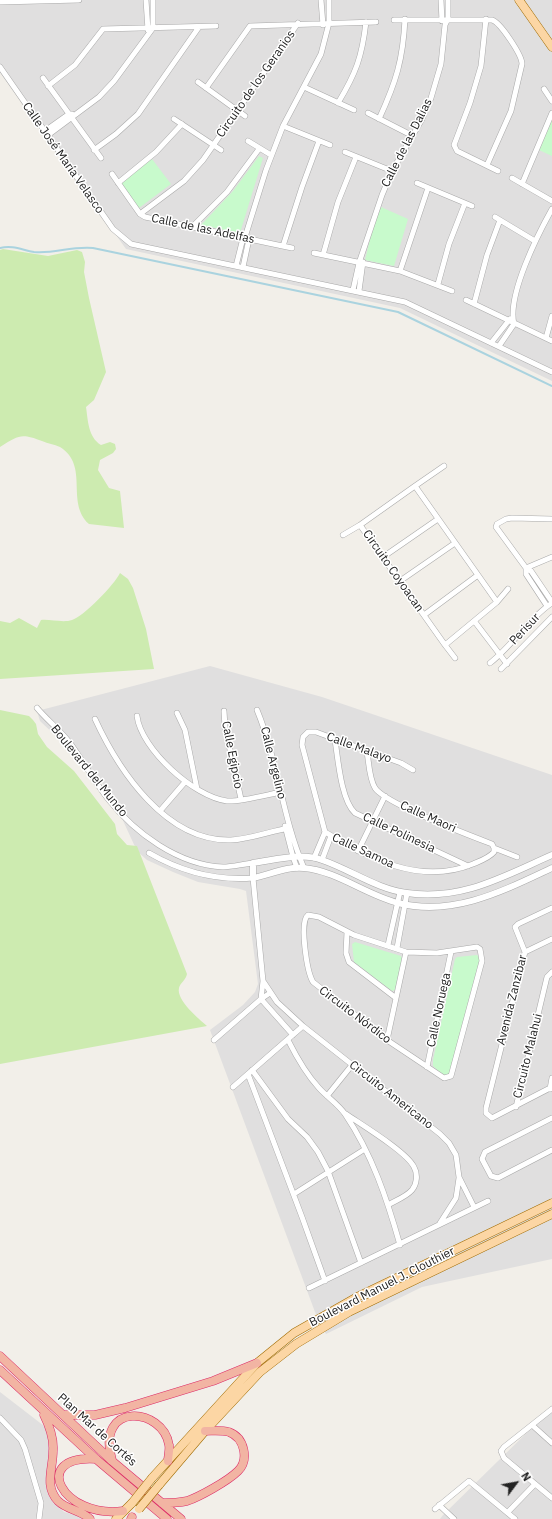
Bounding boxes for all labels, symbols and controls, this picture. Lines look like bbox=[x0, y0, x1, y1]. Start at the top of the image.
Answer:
street label: Circuito de los Geranios bbox=[214, 28, 298, 140]
street label: Calle de las Dalias bbox=[378, 96, 436, 190]
street label: Calle José María Velasco bbox=[19, 100, 107, 216]
street label: Calle de las Adelfas bbox=[150, 211, 256, 247]
street label: Circuito Coyoacan bbox=[359, 527, 427, 615]
street label: Perisur bbox=[507, 610, 543, 648]
street label: Calle Egipcio bbox=[218, 720, 246, 790]
street label: Boulevard del Mundo bbox=[47, 722, 131, 820]
street label: Calle Argelino bbox=[257, 725, 289, 801]
street label: Calle Malayo bbox=[325, 730, 393, 766]
street label: Calle Maori bbox=[398, 798, 458, 836]
street label: Calle Polinesia bbox=[360, 810, 438, 856]
street label: Calle Samoa bbox=[330, 830, 396, 872]
street label: Avenida Zanzibar bbox=[494, 953, 530, 1047]
street label: Calle Noruega bbox=[424, 972, 454, 1048]
street label: Circuito Nórdico bbox=[316, 983, 394, 1047]
street label: Circuito Malahui bbox=[511, 1012, 545, 1100]
street label: Circuito Americano bbox=[346, 1058, 436, 1132]
street label: Boulevard Manuel J. Clouthier bbox=[307, 1244, 457, 1330]
street label: Plan Mar de Cortés bbox=[54, 1391, 140, 1469]
north arrow bbox=[496, 1463, 536, 1503]
text: N bbox=[518, 1470, 534, 1484]

